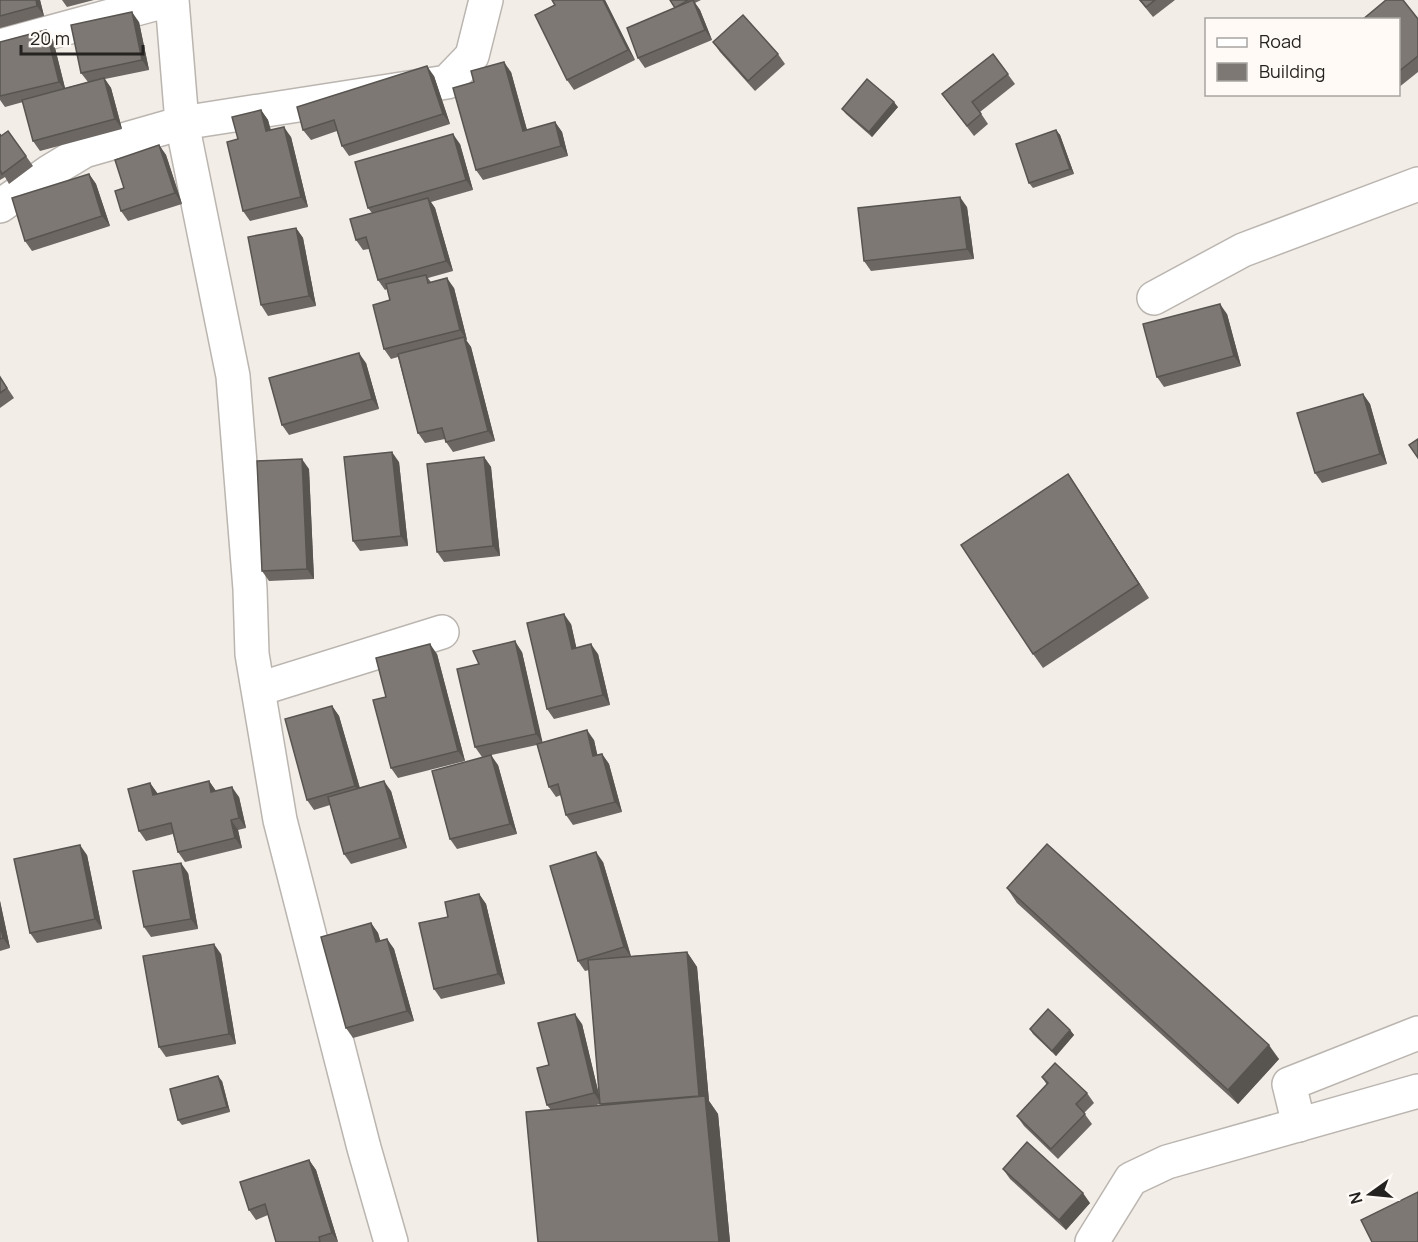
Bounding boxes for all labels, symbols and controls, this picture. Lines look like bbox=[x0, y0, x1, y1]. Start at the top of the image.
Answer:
scale bar bbox=[21, 18, 142, 56]
legend bbox=[1205, 18, 1400, 96]
text: 20 m bbox=[30, 26, 70, 50]
text: Road bbox=[1259, 29, 1302, 53]
text: Building bbox=[1259, 59, 1325, 83]
north arrow bbox=[1340, 1164, 1400, 1224]
text: N bbox=[1343, 1189, 1368, 1206]

